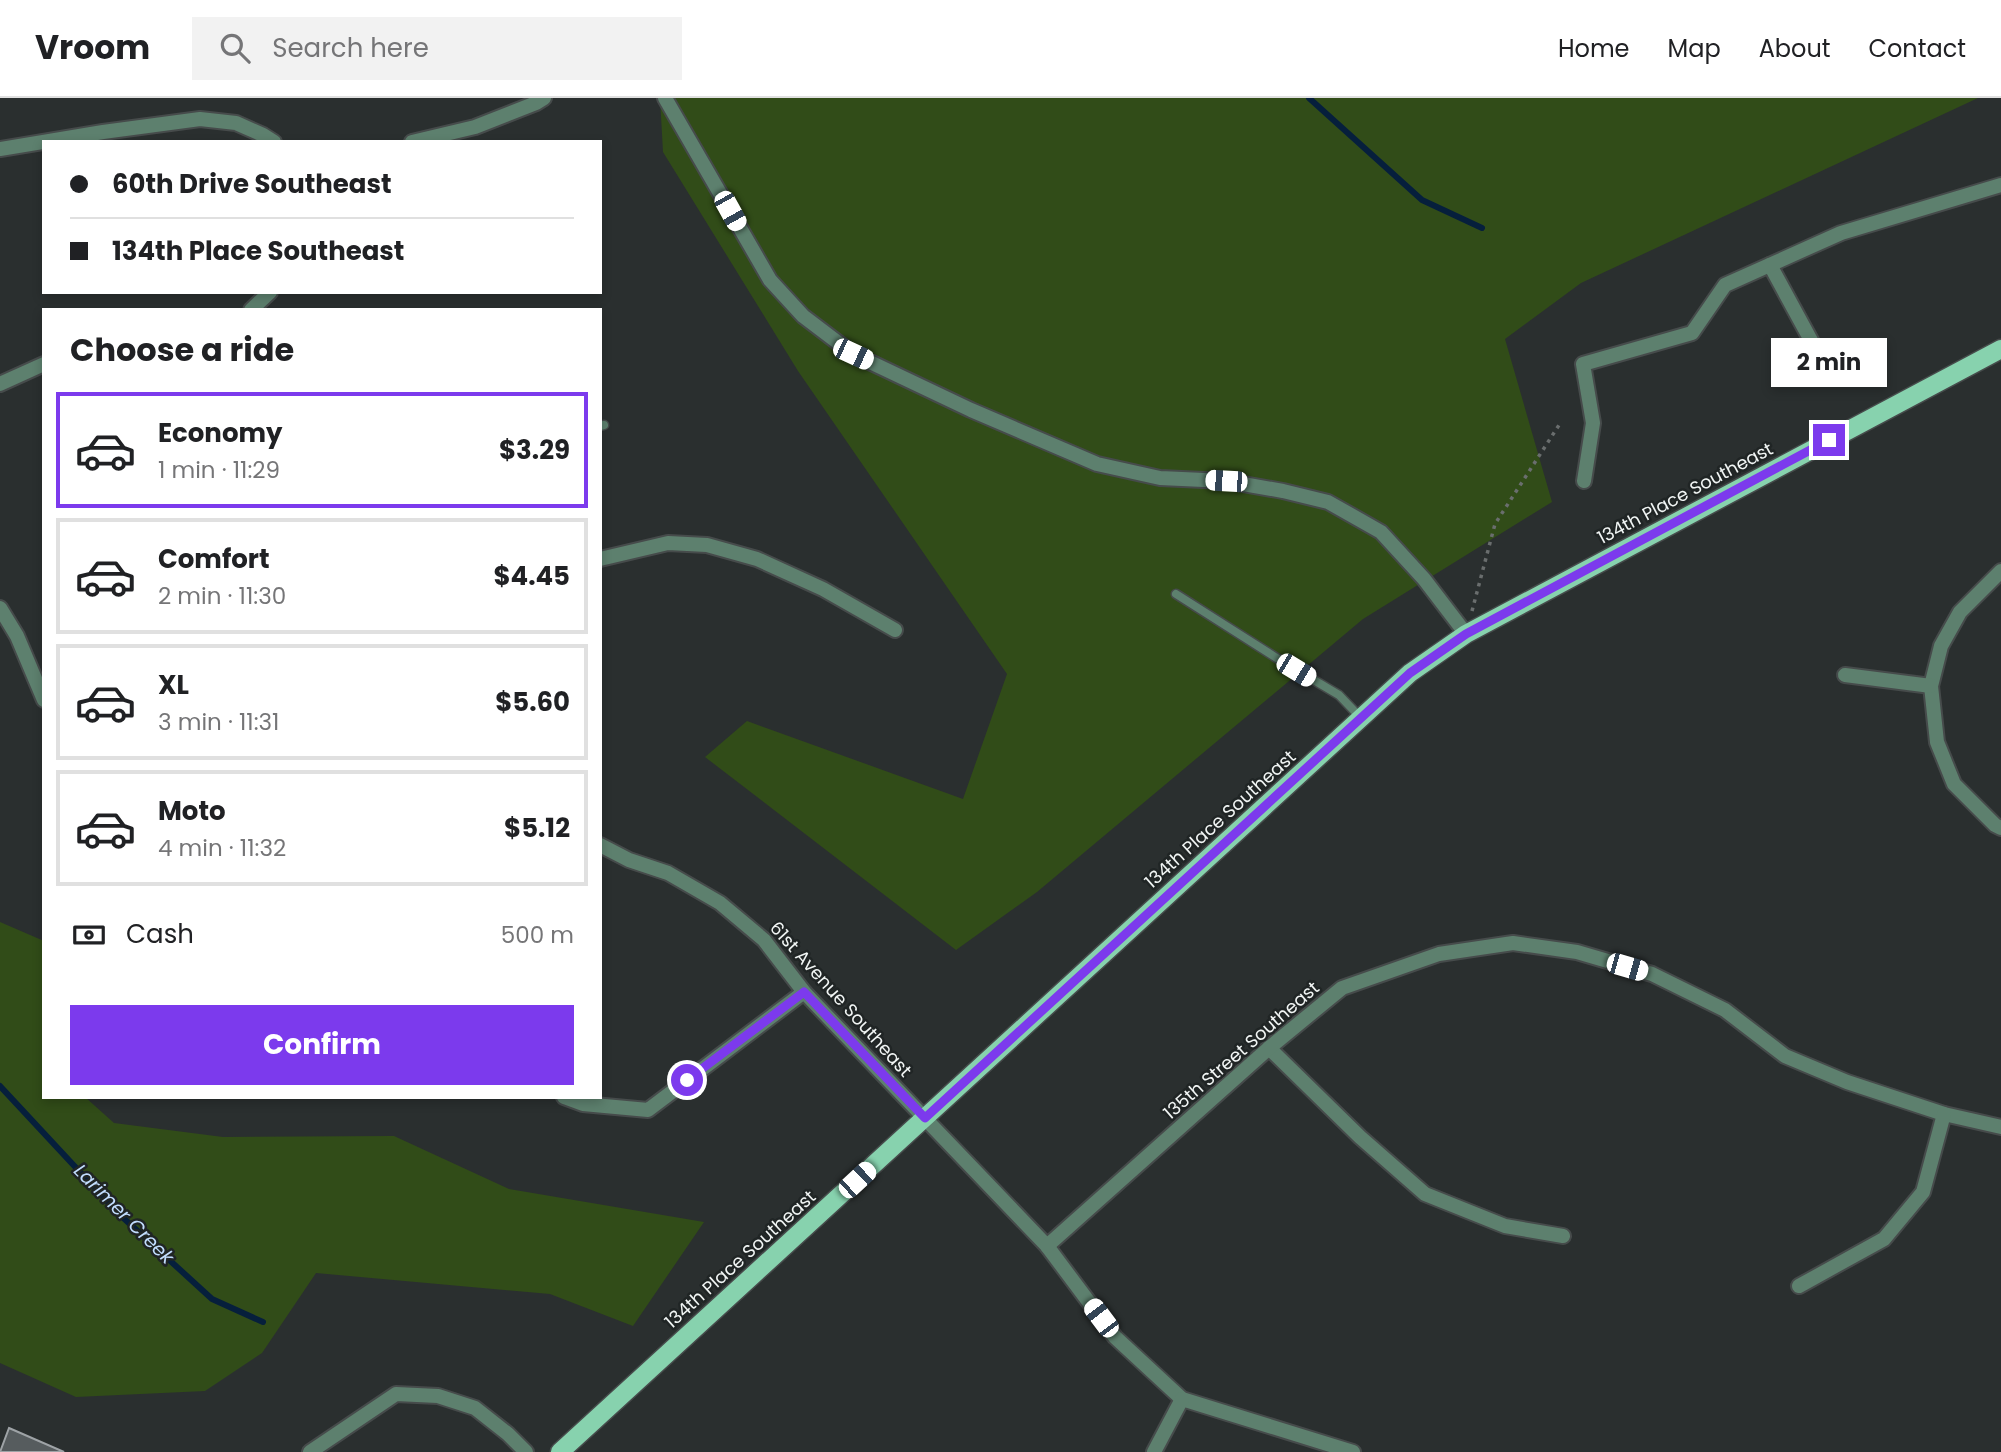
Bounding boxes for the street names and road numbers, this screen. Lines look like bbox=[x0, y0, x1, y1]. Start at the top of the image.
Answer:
street label: 134th Place Southeast bbox=[1593, 436, 1777, 550]
street label: 134th Place Southeast bbox=[1139, 744, 1301, 894]
street label: 61st Avenue Southeast bbox=[764, 916, 918, 1082]
street label: 135th Street Southeast bbox=[1158, 975, 1324, 1125]
street label: 134th Place Southeast bbox=[659, 1184, 821, 1334]

